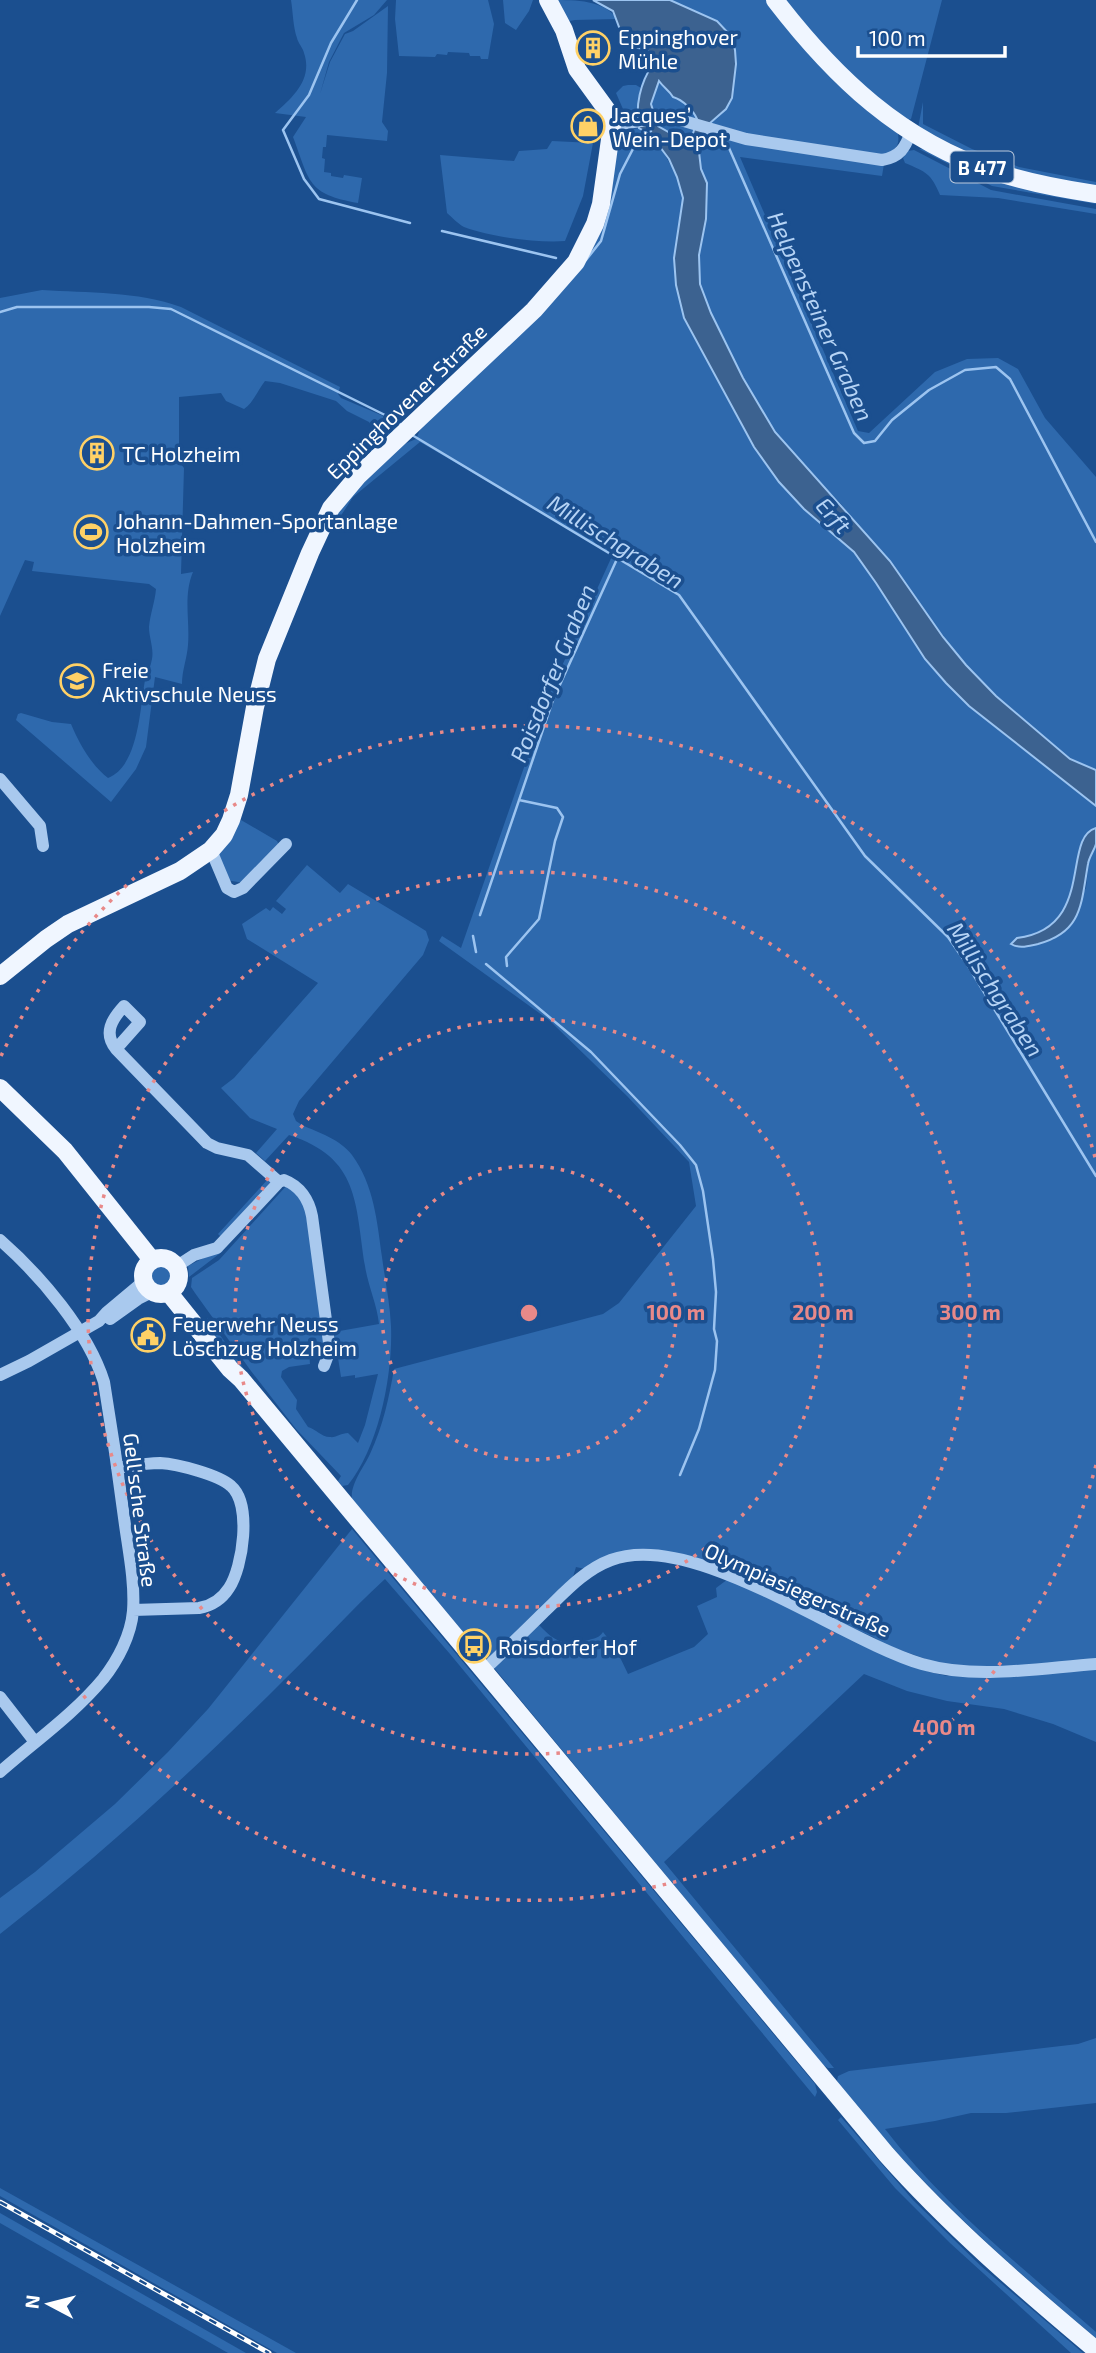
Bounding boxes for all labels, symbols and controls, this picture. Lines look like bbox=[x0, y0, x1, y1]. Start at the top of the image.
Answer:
scale bar bbox=[858, 14, 1005, 58]
place label: Eppinghover Mühle bbox=[618, 24, 739, 73]
text: 100 m bbox=[869, 25, 926, 50]
building icon: Eppinghover Mühle bbox=[574, 29, 612, 67]
place label: Jacques’ Wein-Depot bbox=[612, 102, 727, 151]
shop icon: Jacques’ Wein-Depot bbox=[569, 107, 607, 145]
road number: B 477 bbox=[950, 152, 1014, 182]
water label: Helpensteiner Graben bbox=[762, 207, 880, 425]
street label: Eppinghovener Straße bbox=[321, 318, 491, 484]
building icon: TC Holzheim bbox=[78, 434, 116, 472]
place label: TC Holzheim bbox=[122, 441, 241, 466]
water label: Millischgraben bbox=[543, 488, 689, 594]
water label: Erft bbox=[810, 491, 858, 539]
place label: Johann-Dahmen-Sportanlage Holzheim bbox=[116, 508, 398, 557]
sports icon: Johann-Dahmen-Sportanlage Holzheim bbox=[72, 513, 110, 551]
water label: Roisdorfer Graben bbox=[503, 580, 601, 766]
place label: Freie Aktivschule Neuss bbox=[102, 657, 277, 706]
school or university icon: Freie Aktivschule Neuss bbox=[58, 662, 96, 700]
water label: Millischgraben bbox=[942, 916, 1050, 1062]
text: 100 m bbox=[647, 1299, 705, 1324]
text: 200 m bbox=[792, 1299, 854, 1324]
text: 300 m bbox=[939, 1299, 1001, 1324]
centre of rings bbox=[517, 1301, 541, 1325]
place label: Feuerwehr Neuss Löschzug Holzheim bbox=[172, 1311, 357, 1360]
public building icon: Feuerwehr Neuss Löschzug Holzheim bbox=[129, 1316, 167, 1354]
street label: Gell'sche Straße bbox=[119, 1432, 163, 1588]
street label: Olympiasiegerstraße bbox=[701, 1537, 895, 1641]
bus stop icon: Roisdorfer Hof bbox=[455, 1627, 493, 1665]
place label: Roisdorfer Hof bbox=[498, 1634, 638, 1659]
text: 400 m bbox=[913, 1714, 975, 1739]
north arrow bbox=[14, 2269, 84, 2339]
text: N bbox=[19, 2294, 44, 2310]

